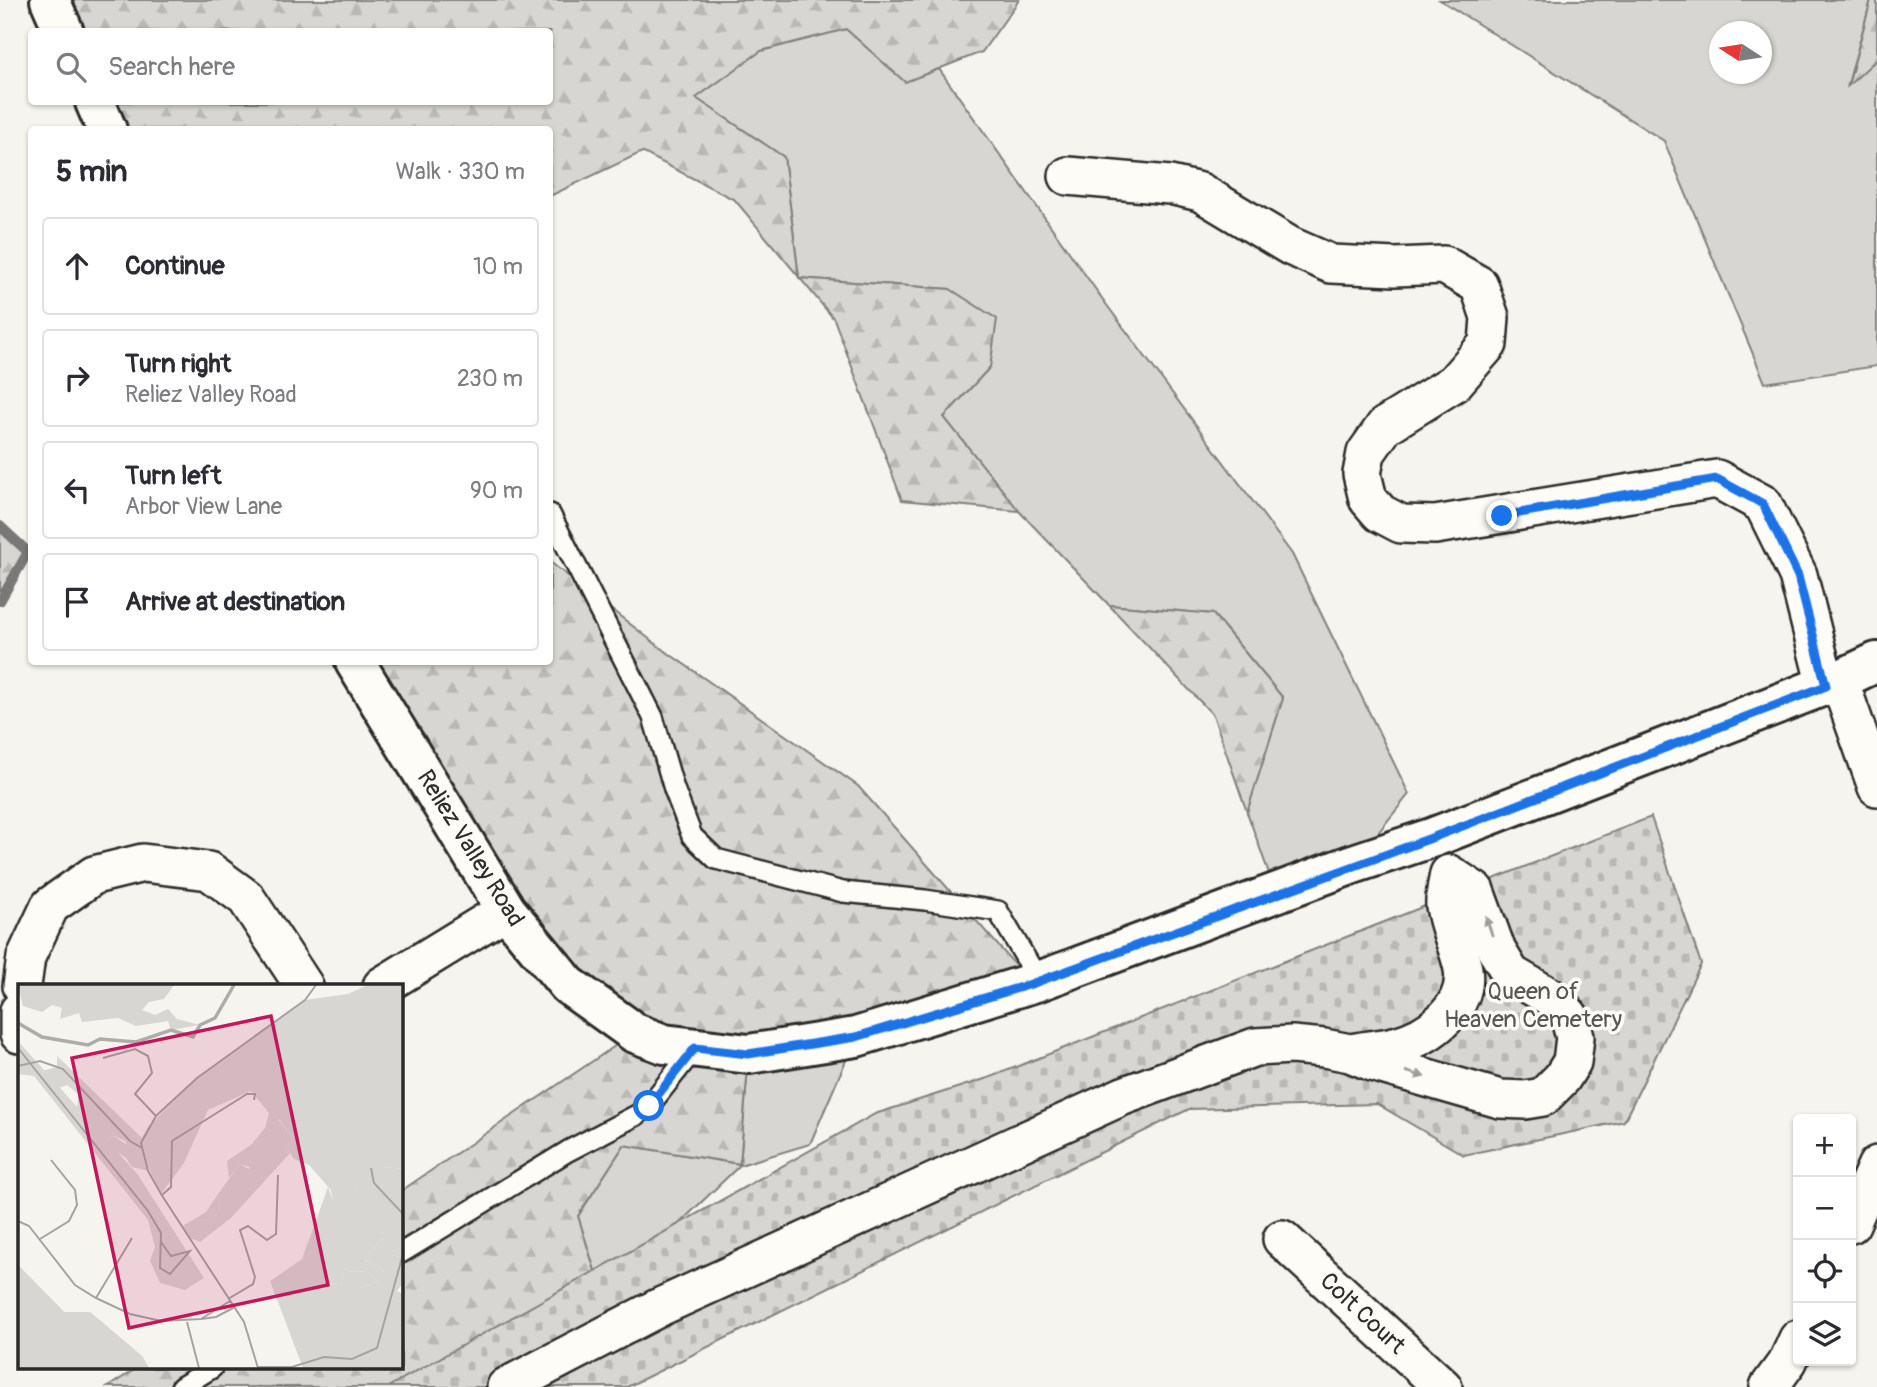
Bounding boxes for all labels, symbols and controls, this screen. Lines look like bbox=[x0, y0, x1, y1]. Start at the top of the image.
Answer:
north arrow bbox=[1709, 21, 1772, 84]
search box bbox=[28, 28, 553, 105]
icon: search bbox=[52, 48, 90, 86]
text: Search here bbox=[108, 51, 235, 83]
text: 5 min bbox=[56, 153, 127, 190]
text: Walk · 330 m bbox=[395, 157, 525, 186]
icon: ahead bbox=[58, 247, 96, 285]
text: Continue bbox=[125, 250, 225, 282]
text: 10 m bbox=[473, 252, 523, 281]
text: Turn right bbox=[125, 348, 231, 380]
icon: right bbox=[58, 359, 96, 397]
text: 230 m bbox=[457, 364, 523, 393]
text: Reliez Valley Road bbox=[125, 380, 297, 409]
text: Turn left bbox=[125, 460, 221, 492]
icon: left bbox=[58, 471, 96, 509]
text: 90 m bbox=[470, 476, 523, 505]
text: Arbor View Lane bbox=[125, 492, 282, 521]
route end bbox=[1486, 500, 1517, 531]
icon: arrive bbox=[58, 583, 96, 621]
text: Arrive at destination bbox=[125, 586, 345, 618]
street label: Reliez Valley Road bbox=[411, 765, 530, 932]
one-way arrow bbox=[1483, 915, 1494, 936]
park label: Queen of Heaven Cemetery bbox=[1444, 977, 1622, 1034]
inset map bbox=[18, 984, 402, 1370]
one-way arrow bbox=[1405, 1070, 1426, 1080]
route start bbox=[633, 1090, 664, 1121]
map controls bbox=[1793, 1114, 1856, 1366]
button: + bbox=[1793, 1114, 1856, 1177]
button: − bbox=[1793, 1177, 1856, 1240]
button: locate bbox=[1793, 1240, 1856, 1303]
street label: Colt Court bbox=[1314, 1267, 1412, 1360]
button: layers bbox=[1793, 1303, 1856, 1366]

